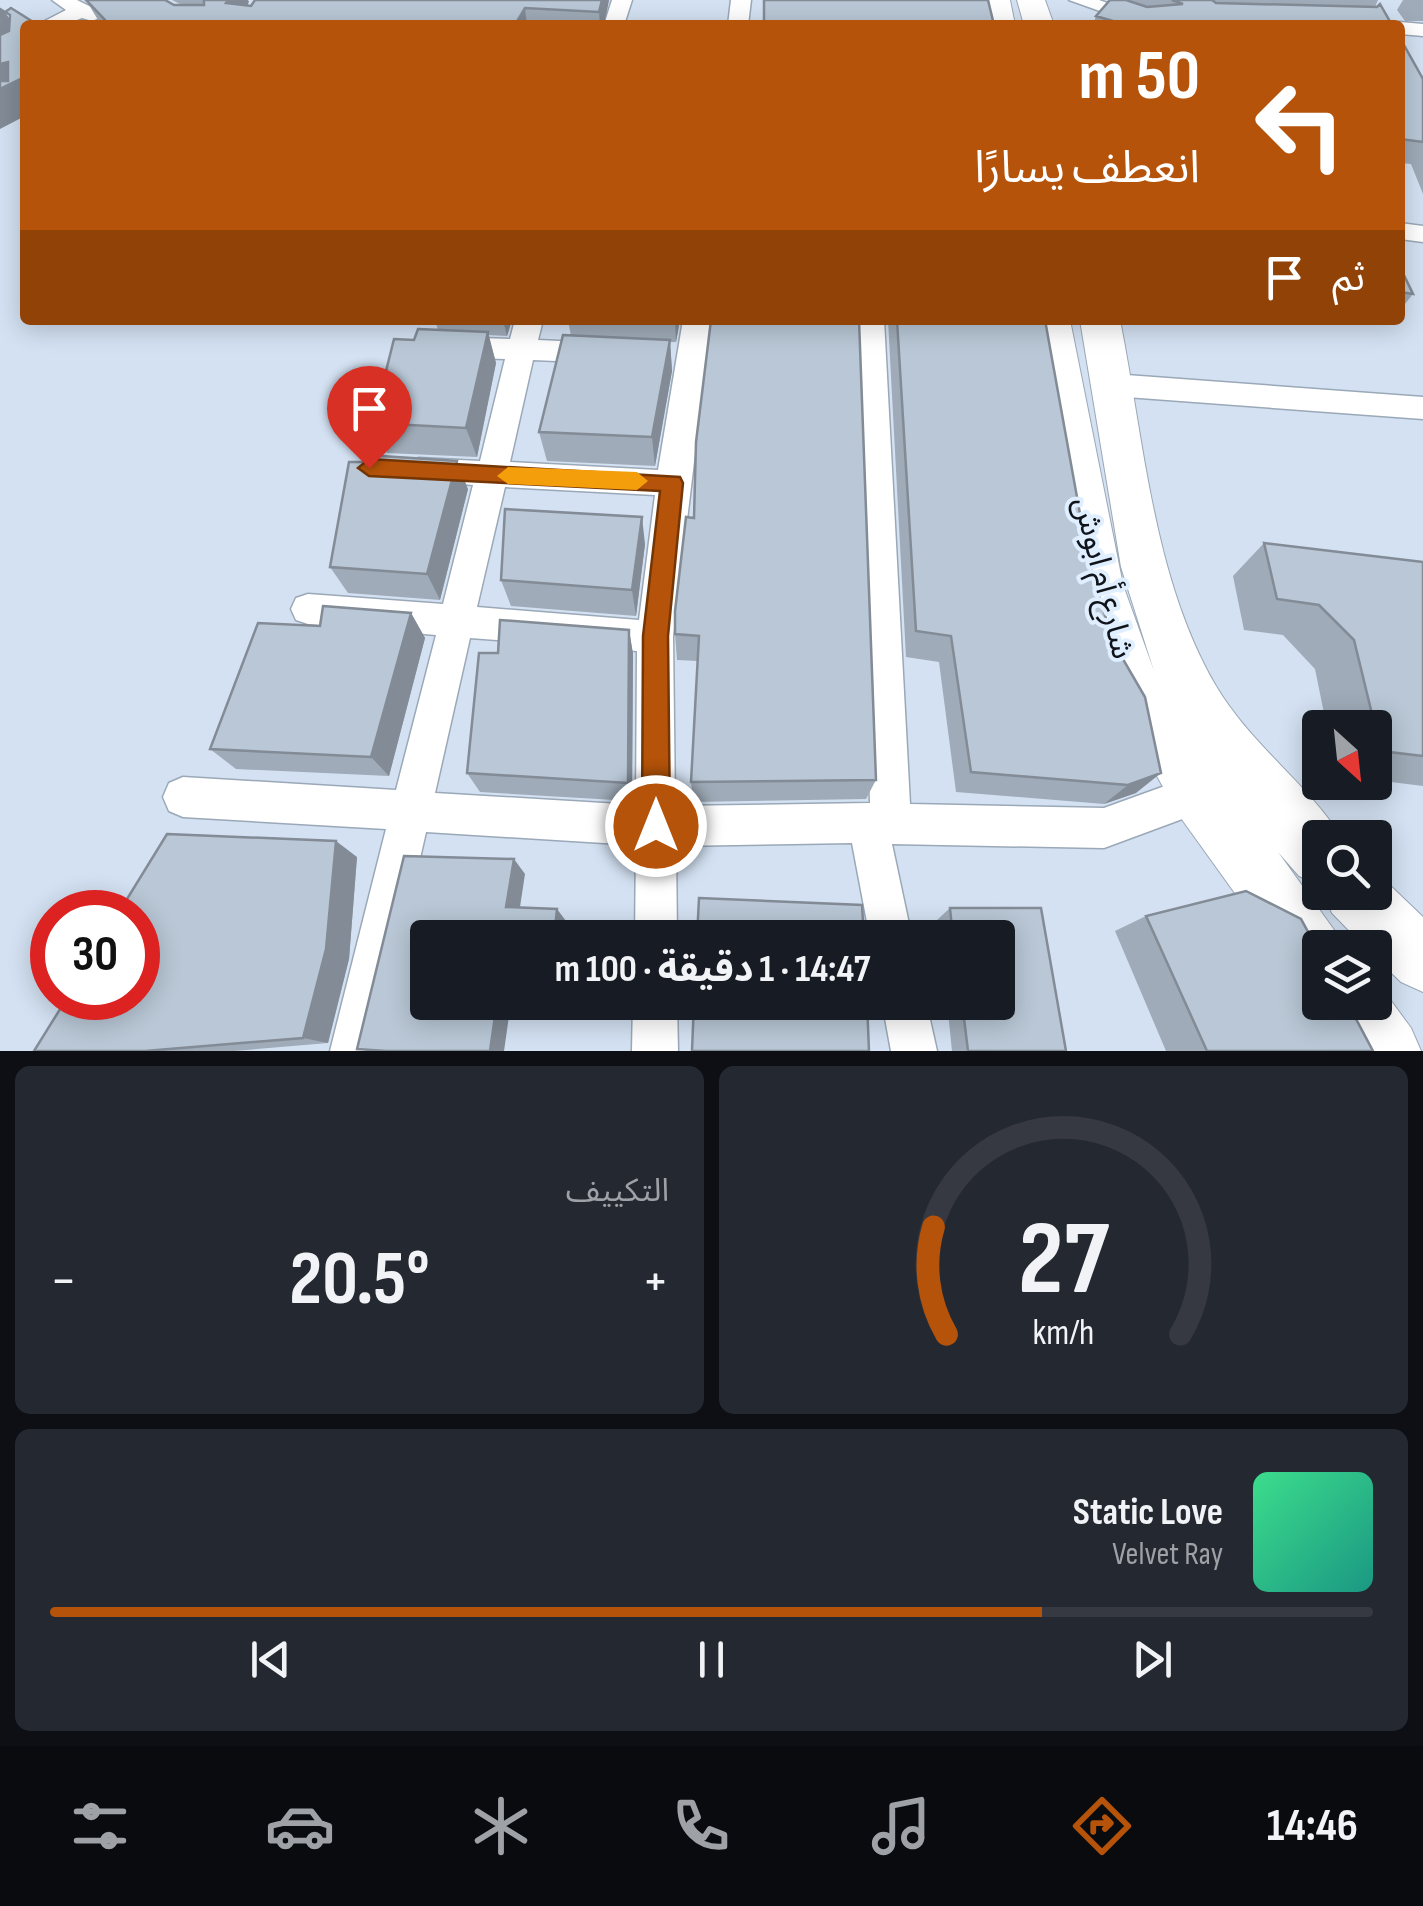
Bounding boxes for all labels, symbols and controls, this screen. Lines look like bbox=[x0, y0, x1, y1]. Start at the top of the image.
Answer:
text: 50 m bbox=[1079, 35, 1200, 119]
icon: left bbox=[1235, 60, 1365, 190]
text: انعطف يسارًا bbox=[974, 141, 1200, 196]
icon: arrive bbox=[1257, 250, 1312, 305]
text: ثم bbox=[1332, 256, 1365, 301]
pin bbox=[327, 366, 412, 469]
icon: arrive bbox=[342, 381, 397, 436]
street label: شارع أم ابوش bbox=[1061, 493, 1143, 664]
north arrow bbox=[1302, 710, 1392, 800]
map controls bbox=[1302, 710, 1392, 1020]
position arrow bbox=[604, 774, 708, 878]
button: search bbox=[1302, 820, 1392, 910]
speed limit sign: 30 bbox=[30, 890, 160, 1020]
button: layers bbox=[1302, 930, 1392, 1020]
text: 14:47 · 1 دقيقة · 100 m bbox=[555, 947, 870, 992]
text: التكييف bbox=[566, 1172, 669, 1211]
text: 27 bbox=[1018, 1198, 1110, 1323]
text: 20.5° bbox=[289, 1235, 430, 1326]
text: − bbox=[50, 1248, 77, 1315]
text: + bbox=[642, 1248, 669, 1315]
text: km/h bbox=[1033, 1312, 1094, 1355]
text: Static Love bbox=[1073, 1490, 1223, 1535]
text: Velvet Ray bbox=[1112, 1535, 1223, 1574]
icon: previous bbox=[243, 1632, 298, 1687]
icon: pause bbox=[684, 1632, 739, 1687]
icon: next bbox=[1125, 1632, 1180, 1687]
icon: filters bbox=[65, 1791, 135, 1861]
icon: car bbox=[265, 1791, 335, 1861]
icon: climate bbox=[466, 1791, 536, 1861]
icon: phone bbox=[666, 1791, 736, 1861]
icon: music bbox=[866, 1791, 936, 1861]
icon: directions bbox=[1067, 1791, 1137, 1861]
text: 14:46 bbox=[1267, 1799, 1358, 1854]

